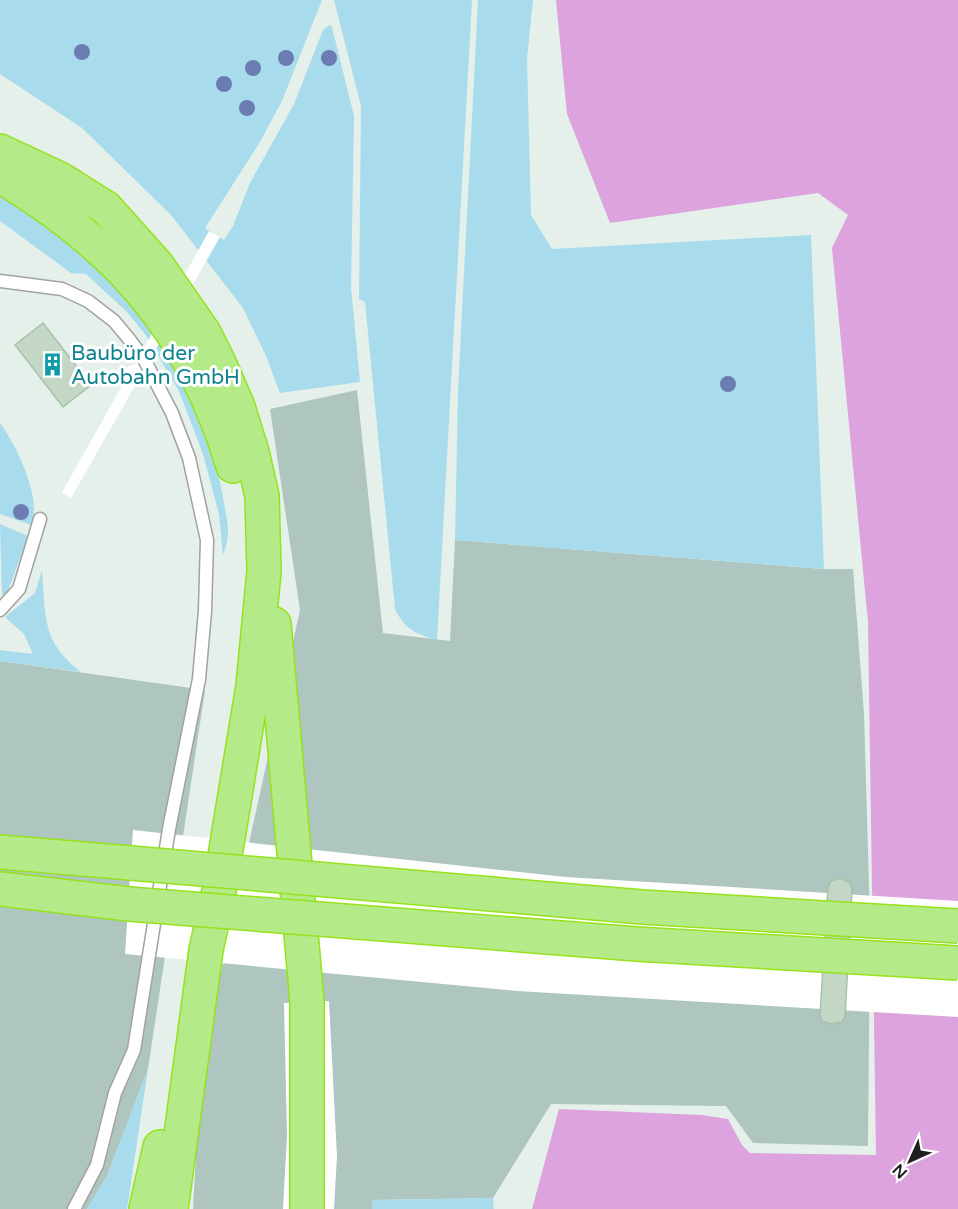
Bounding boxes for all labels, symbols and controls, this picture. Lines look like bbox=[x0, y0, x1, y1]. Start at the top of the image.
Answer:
place label: Baubüro der Autobahn GmbH bbox=[71, 341, 240, 390]
building icon: Baubüro der Autobahn GmbH bbox=[40, 352, 66, 378]
north arrow bbox=[880, 1131, 940, 1191]
text: N bbox=[888, 1159, 912, 1183]

